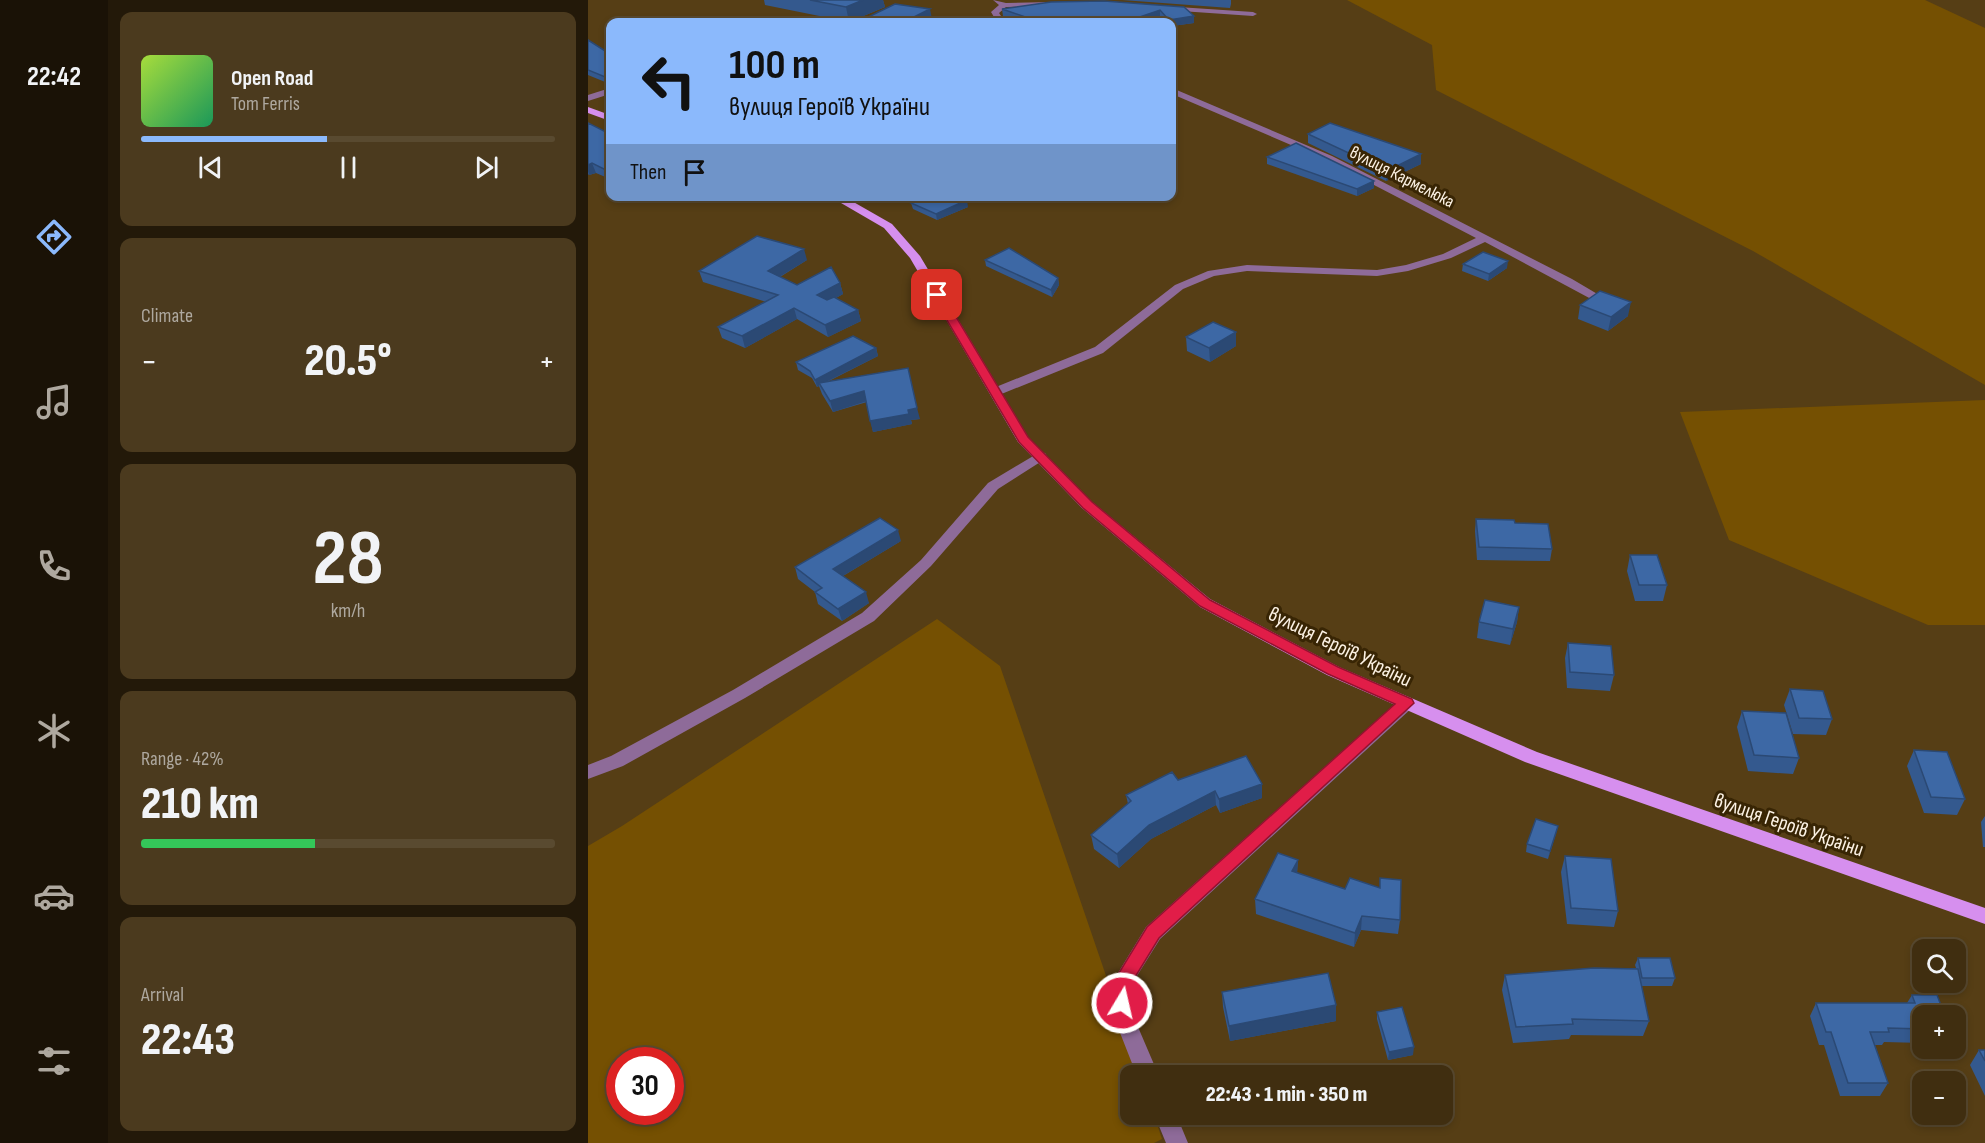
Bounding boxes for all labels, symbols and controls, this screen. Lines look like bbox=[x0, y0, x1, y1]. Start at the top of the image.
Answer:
text: 100 m bbox=[729, 40, 820, 91]
icon: left bbox=[630, 42, 708, 120]
text: 22:42 bbox=[27, 61, 81, 93]
text: Open Road bbox=[231, 65, 313, 92]
text: вулиця Героїв України bbox=[729, 91, 930, 123]
text: Tom Ferris bbox=[231, 92, 300, 116]
street label: вулиця Кармелюка bbox=[1346, 142, 1458, 212]
icon: previous bbox=[194, 151, 227, 184]
icon: pause bbox=[332, 151, 365, 184]
icon: next bbox=[470, 151, 503, 184]
icon: arrive bbox=[678, 156, 711, 189]
text: Then bbox=[630, 159, 666, 186]
icon: directions bbox=[33, 216, 75, 258]
pin bbox=[911, 269, 962, 320]
icon: arrive bbox=[920, 278, 953, 311]
text: Climate bbox=[141, 304, 193, 328]
text: 20.5° bbox=[304, 334, 392, 389]
text: − bbox=[141, 342, 157, 382]
text: + bbox=[539, 342, 555, 382]
icon: music bbox=[33, 381, 75, 423]
text: 28 bbox=[313, 513, 383, 606]
icon: phone bbox=[33, 545, 75, 587]
text: km/h bbox=[331, 599, 365, 623]
street label: вулиця Героїв України bbox=[1264, 601, 1416, 693]
icon: climate bbox=[33, 710, 75, 752]
text: Range · 42% bbox=[141, 747, 224, 771]
text: 210 km bbox=[141, 777, 259, 832]
street label: вулиця Героїв України bbox=[1711, 788, 1867, 862]
icon: car bbox=[33, 875, 75, 917]
map controls bbox=[1912, 939, 1966, 1125]
button: search bbox=[1912, 939, 1966, 993]
position arrow bbox=[1090, 971, 1154, 1035]
text: Arrival bbox=[141, 983, 184, 1007]
button: + bbox=[1912, 1005, 1966, 1059]
text: 22:43 bbox=[141, 1013, 235, 1068]
icon: filters bbox=[33, 1040, 75, 1082]
speed limit sign: 30 bbox=[606, 1047, 684, 1125]
button: − bbox=[1912, 1071, 1966, 1125]
text: 22:43 · 1 min · 350 m bbox=[1206, 1081, 1367, 1108]

